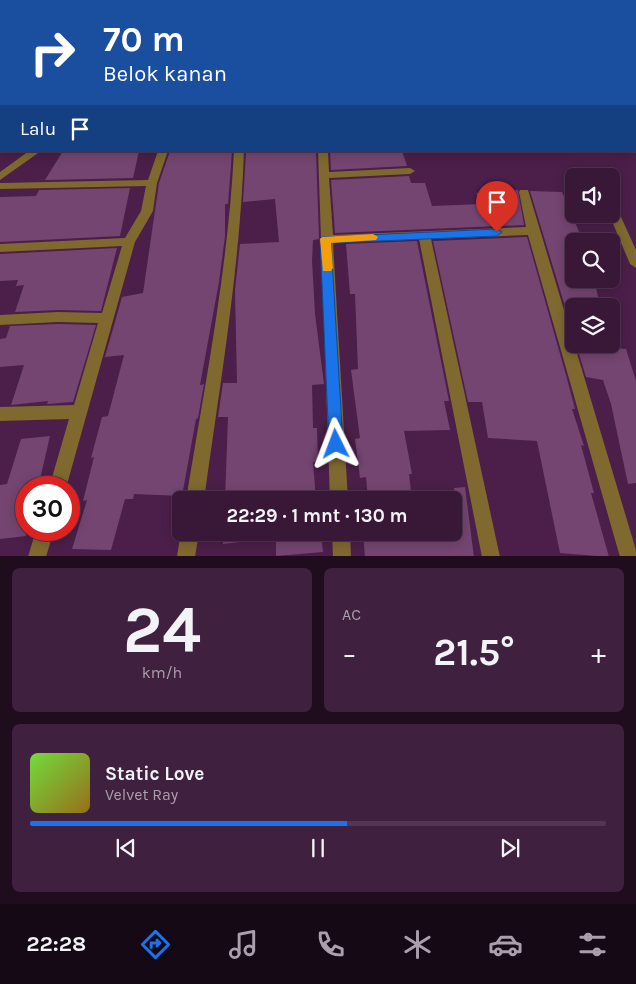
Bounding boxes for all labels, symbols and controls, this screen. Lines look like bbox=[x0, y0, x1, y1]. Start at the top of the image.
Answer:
text: 70 m bbox=[103, 19, 185, 60]
icon: right bbox=[20, 20, 85, 85]
text: Belok kanan bbox=[103, 61, 227, 87]
icon: arrive bbox=[66, 115, 94, 143]
text: Lalu bbox=[20, 118, 56, 140]
map controls bbox=[565, 168, 620, 353]
button: sound bbox=[565, 168, 620, 223]
pin bbox=[476, 181, 518, 232]
icon: arrive bbox=[483, 188, 511, 216]
button: search bbox=[565, 233, 620, 288]
button: layers bbox=[565, 298, 620, 353]
position arrow bbox=[309, 417, 361, 469]
speed limit sign: 30 bbox=[15, 476, 80, 541]
text: 22:29 · 1 mnt · 130 m bbox=[227, 505, 408, 527]
text: 24 bbox=[123, 592, 201, 668]
text: AC bbox=[342, 605, 361, 624]
text: 21.5° bbox=[433, 630, 515, 675]
text: − bbox=[342, 637, 357, 670]
text: + bbox=[591, 637, 606, 670]
text: km/h bbox=[142, 663, 182, 682]
text: Static Love bbox=[105, 763, 204, 785]
text: Velvet Ray bbox=[105, 785, 178, 804]
icon: previous bbox=[112, 834, 140, 862]
icon: pause bbox=[304, 834, 332, 862]
icon: next bbox=[496, 834, 524, 862]
icon: directions bbox=[138, 927, 173, 962]
icon: music bbox=[226, 927, 261, 962]
icon: phone bbox=[313, 927, 348, 962]
icon: climate bbox=[400, 927, 435, 962]
icon: car bbox=[488, 927, 523, 962]
icon: filters bbox=[575, 927, 610, 962]
text: 22:28 bbox=[26, 931, 86, 957]

